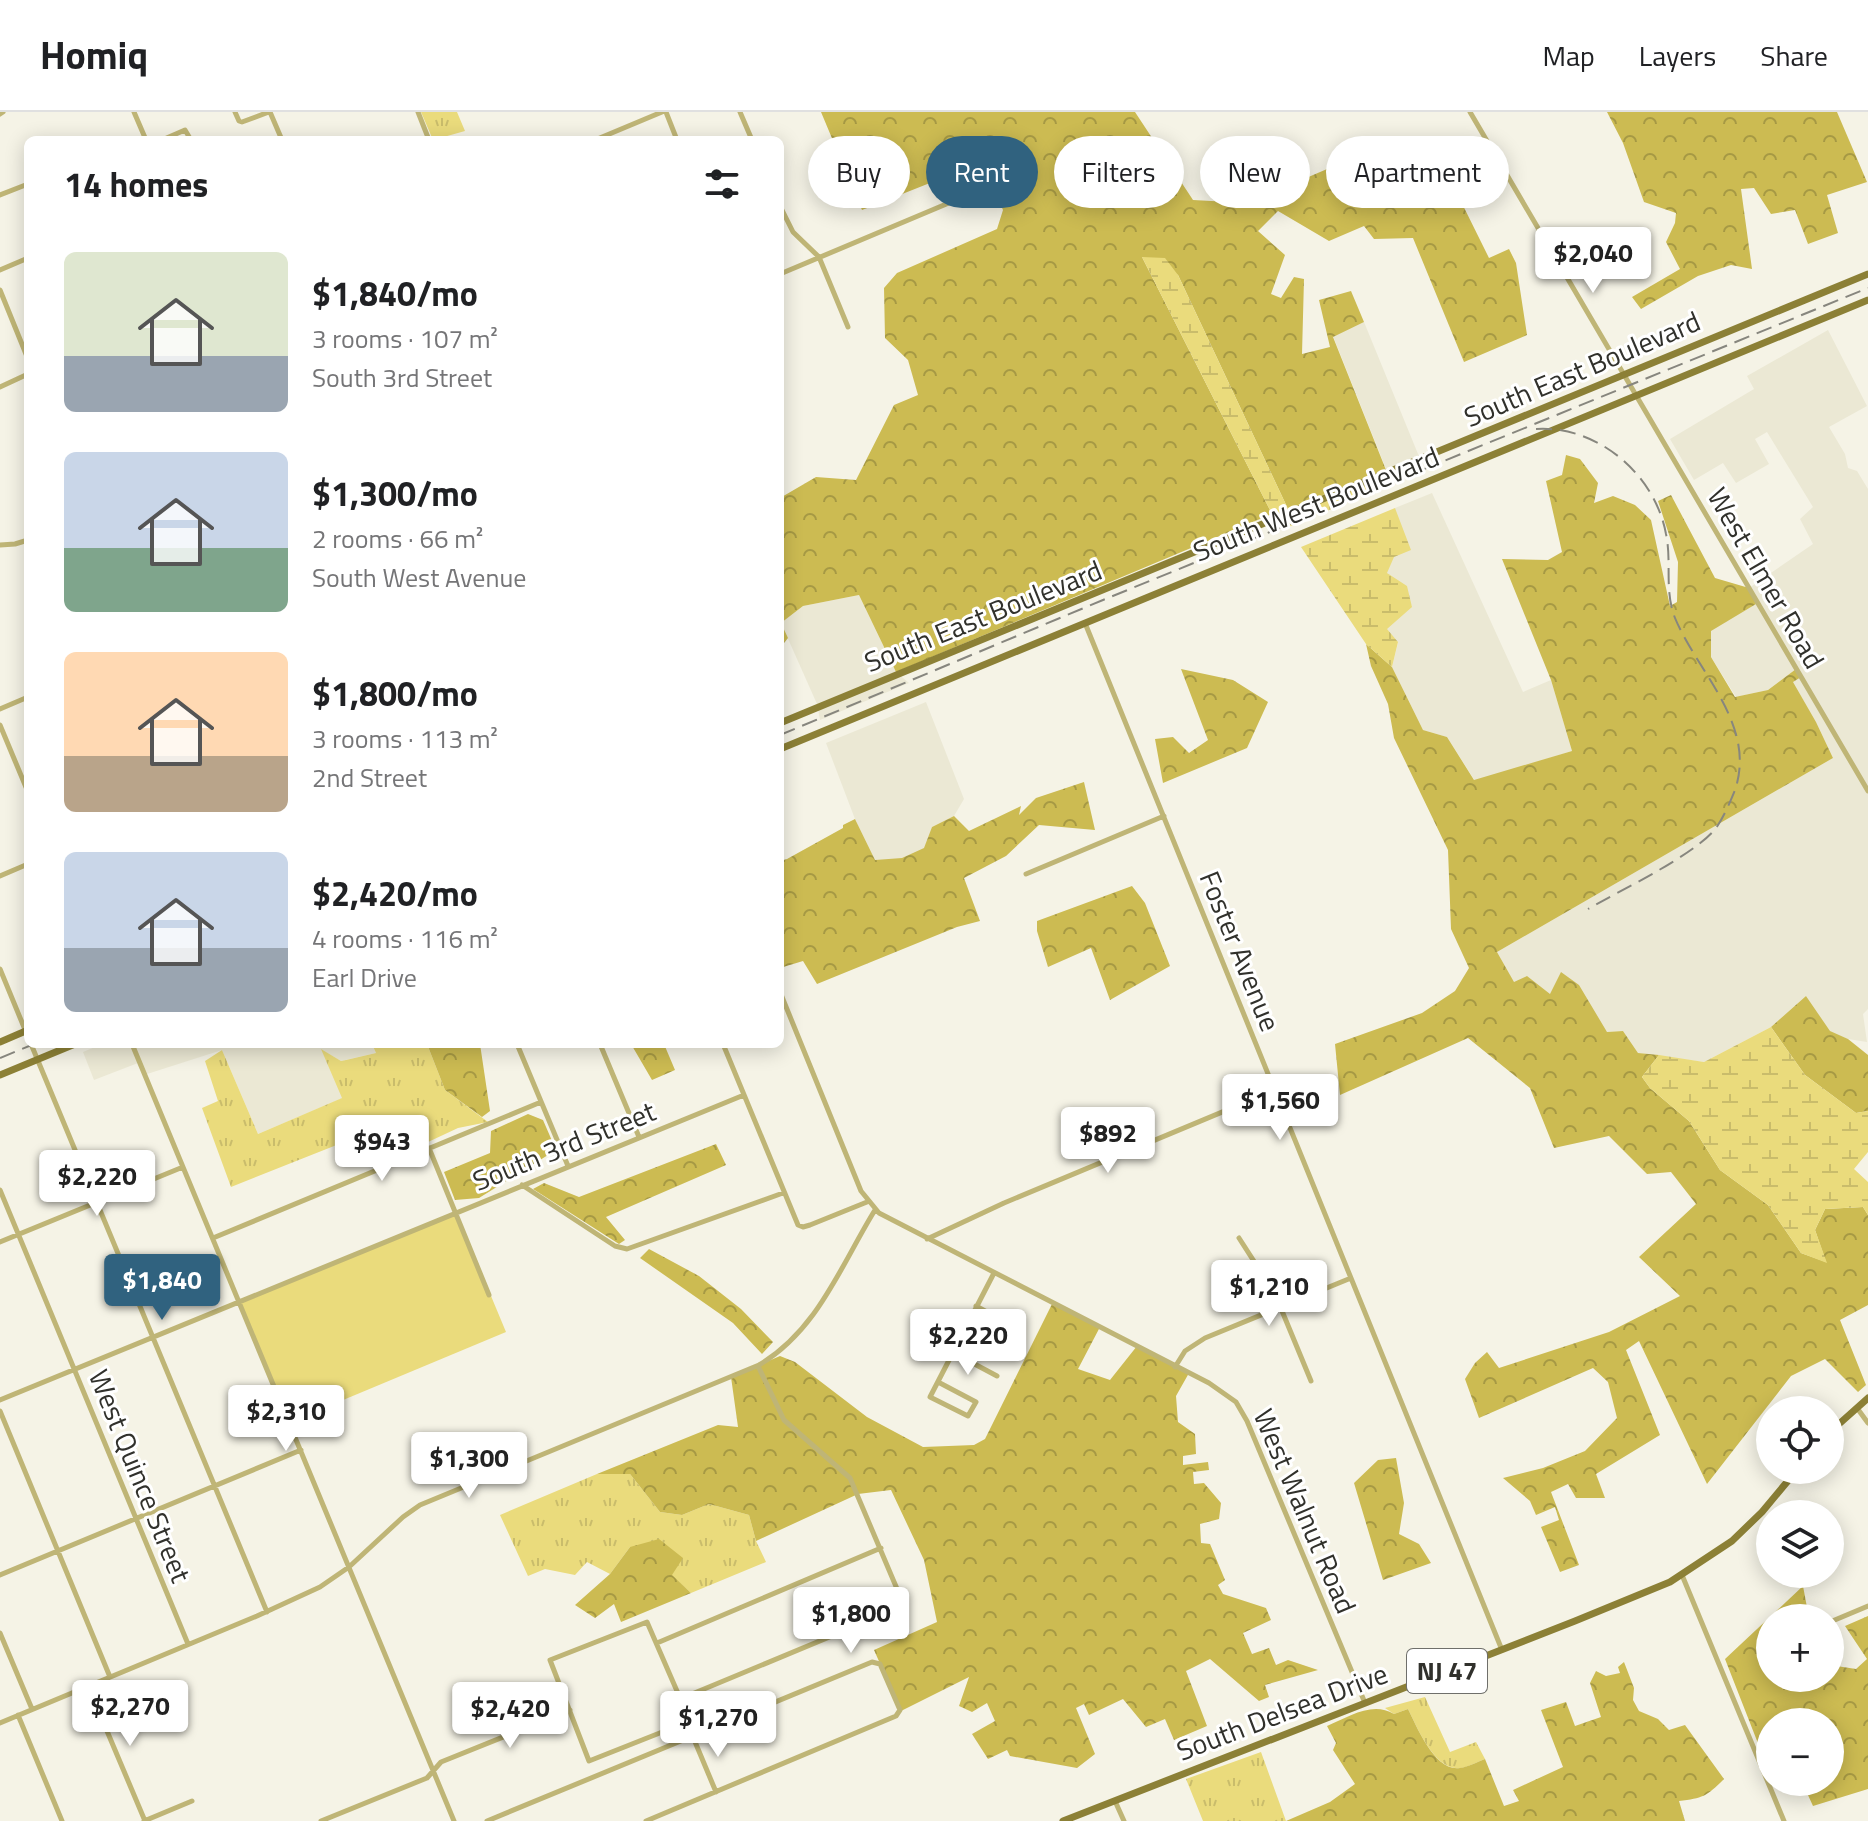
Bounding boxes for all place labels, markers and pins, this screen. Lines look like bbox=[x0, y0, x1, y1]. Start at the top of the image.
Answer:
pin: $2,040 bbox=[1528, 227, 1658, 295]
pin: $1,560 bbox=[1215, 1074, 1345, 1142]
pin: $892 bbox=[1061, 1107, 1155, 1175]
pin: $943 bbox=[335, 1115, 429, 1183]
pin: $2,220 bbox=[32, 1150, 162, 1218]
pin: $1,840 bbox=[97, 1254, 227, 1322]
pin: $1,210 bbox=[1204, 1260, 1334, 1328]
pin: $2,220 bbox=[903, 1309, 1033, 1377]
pin: $2,310 bbox=[221, 1385, 351, 1453]
pin: $1,300 bbox=[404, 1432, 534, 1500]
pin: $1,800 bbox=[786, 1587, 916, 1655]
pin: $2,270 bbox=[65, 1680, 195, 1748]
pin: $2,420 bbox=[445, 1682, 575, 1750]
pin: $1,270 bbox=[653, 1691, 783, 1759]

